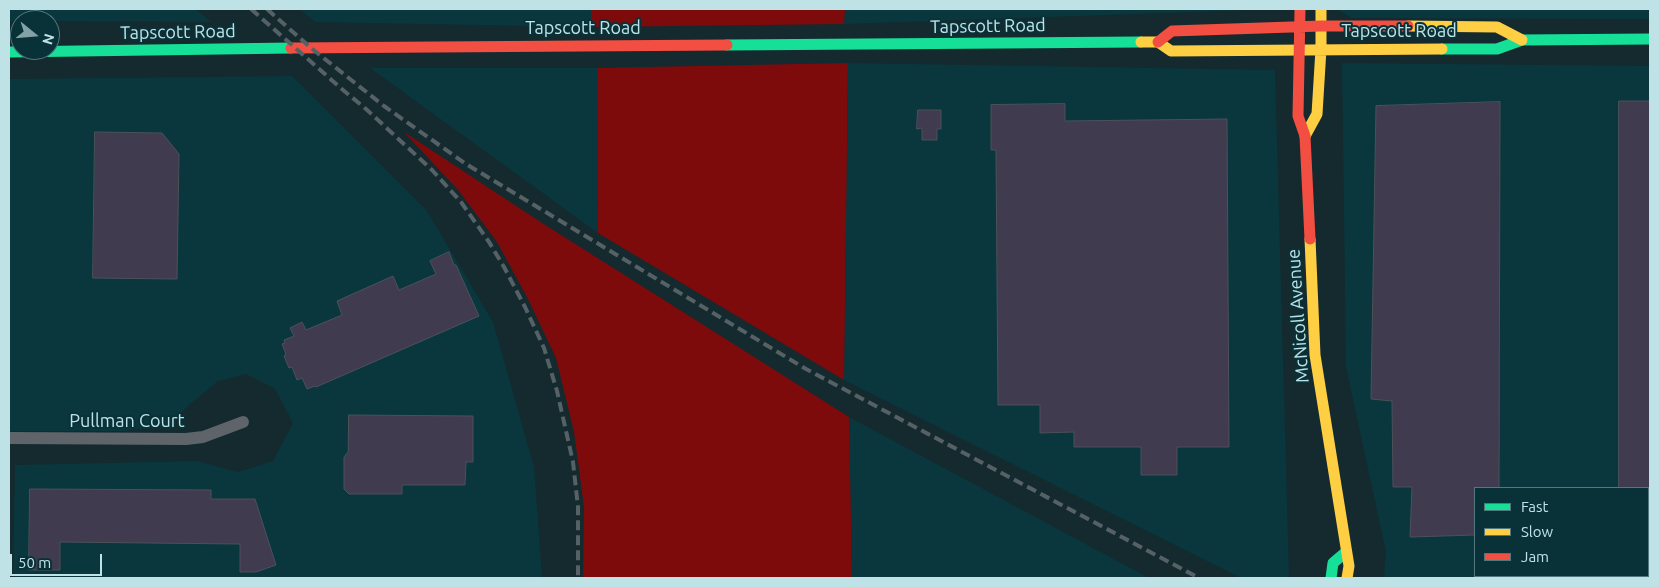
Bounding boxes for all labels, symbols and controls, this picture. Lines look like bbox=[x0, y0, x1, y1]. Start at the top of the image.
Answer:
north arrow bbox=[10, 10, 60, 60]
street label: Tapscott Road bbox=[930, 14, 1046, 38]
street label: Tapscott Road bbox=[525, 17, 641, 39]
street label: Tapscott Road bbox=[120, 20, 236, 44]
street label: Tapscott Road bbox=[1341, 20, 1457, 42]
text: N bbox=[39, 32, 58, 46]
street label: McNicoll Avenue bbox=[1283, 248, 1313, 384]
street label: Pullman Court bbox=[69, 410, 185, 432]
legend bbox=[1474, 487, 1649, 577]
text: Fast bbox=[1521, 498, 1548, 515]
text: Slow bbox=[1521, 523, 1553, 540]
scale bar bbox=[12, 544, 105, 576]
text: Jam bbox=[1521, 548, 1549, 565]
text: 50 m bbox=[18, 554, 51, 571]

